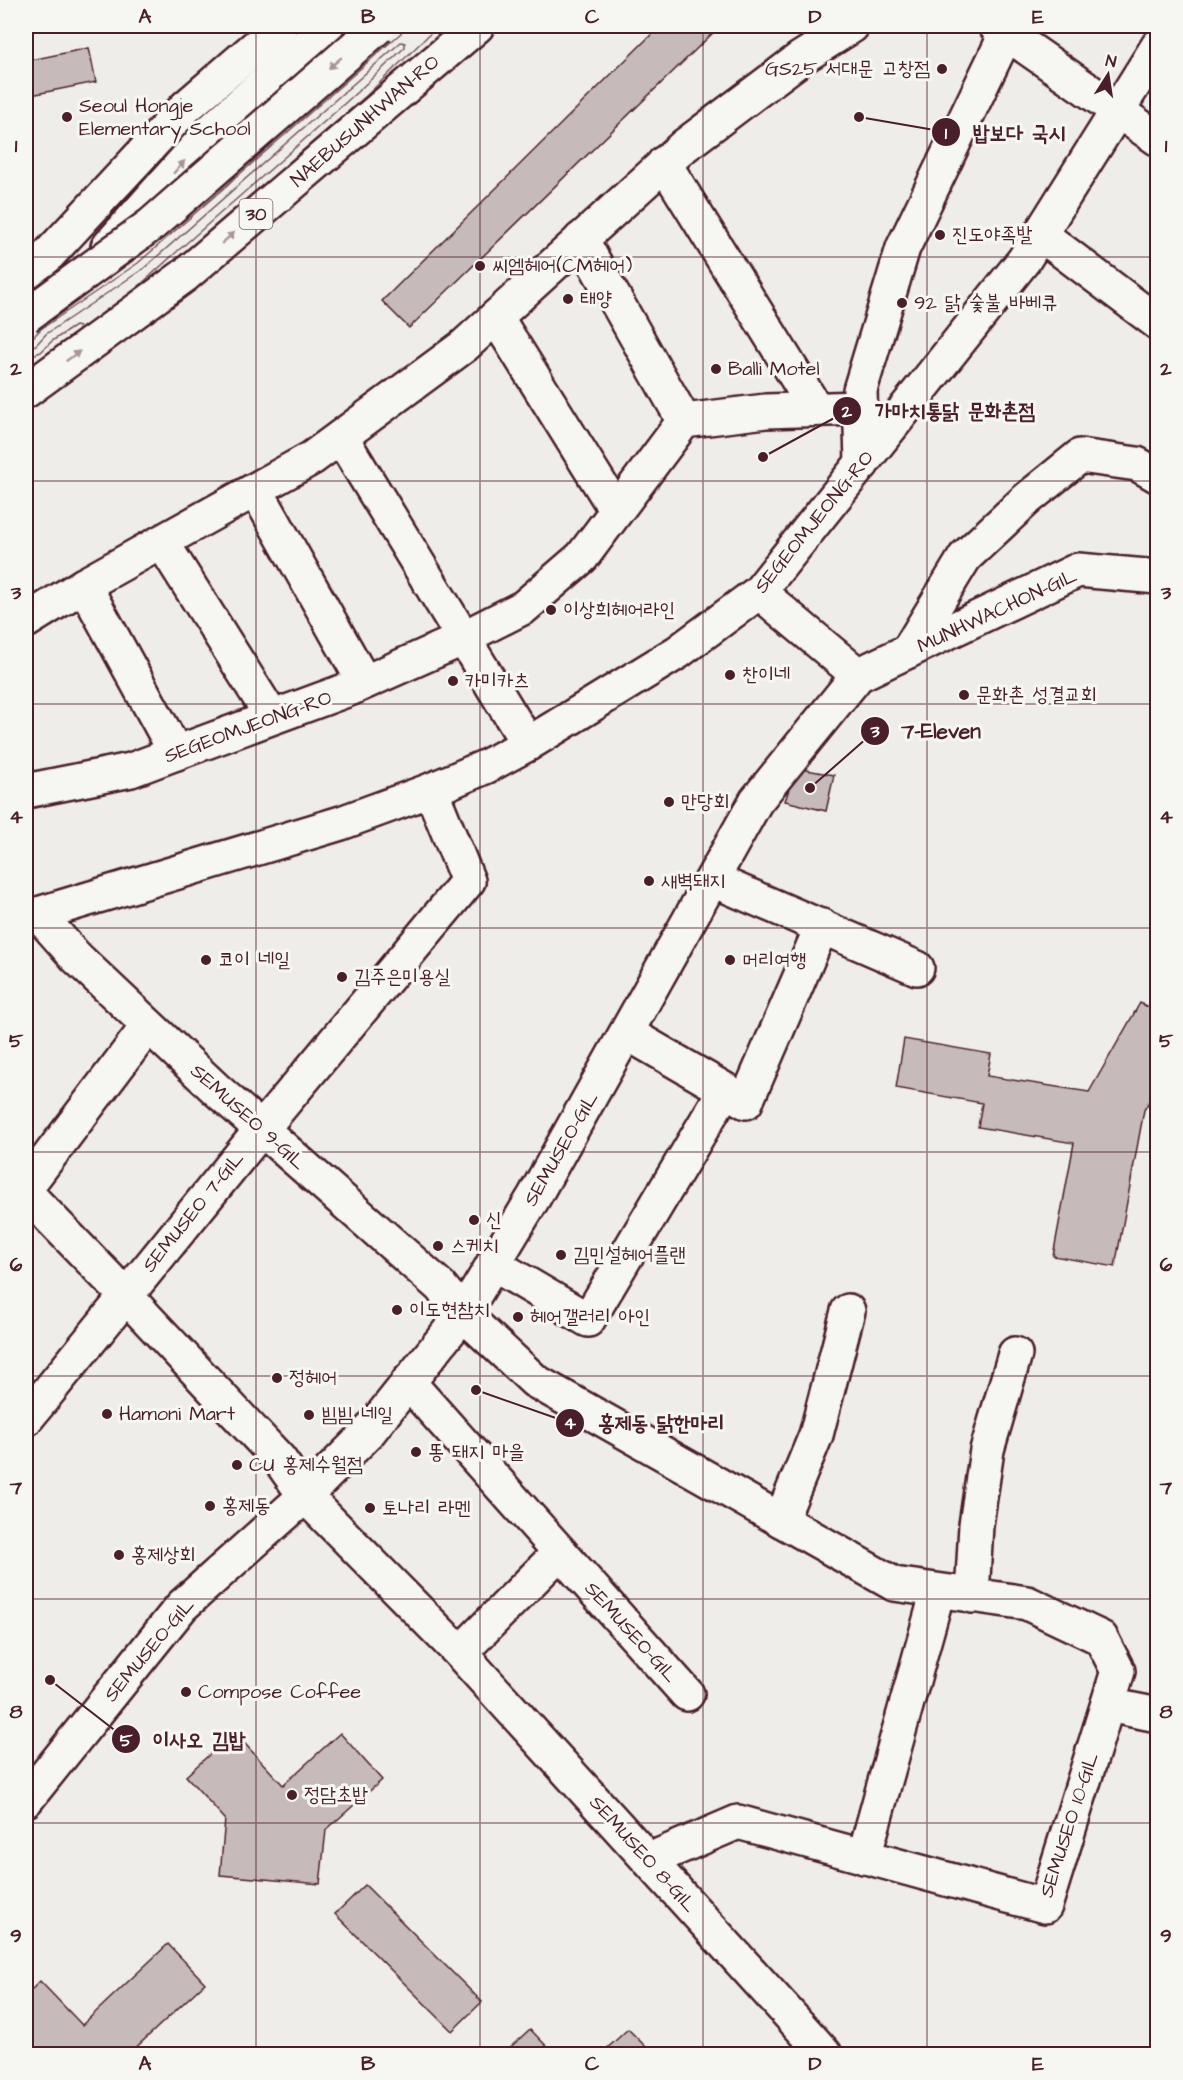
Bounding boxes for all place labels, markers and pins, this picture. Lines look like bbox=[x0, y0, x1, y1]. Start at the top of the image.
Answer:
place label: GS25 서대문 고창점 bbox=[765, 55, 930, 83]
marker: GS25 서대문 고창점 bbox=[935, 62, 949, 76]
place label: Seoul Hongje Elementary School bbox=[79, 92, 251, 144]
marker: Seoul Hongje Elementary School bbox=[60, 110, 74, 124]
callout: 밥보다 국시 bbox=[931, 113, 1078, 152]
place label: 진도야족발 bbox=[952, 221, 1032, 249]
marker: 진도야족발 bbox=[933, 228, 947, 242]
place label: 씨엠헤어(CM헤어) bbox=[492, 252, 632, 280]
marker: 씨엠헤어(CM헤어) bbox=[473, 259, 487, 273]
place label: 태양 bbox=[580, 285, 612, 313]
place label: 92 닭 숯불 바베큐 bbox=[914, 289, 1057, 317]
marker: 태양 bbox=[561, 292, 575, 306]
marker: 92 닭 숯불 바베큐 bbox=[895, 296, 909, 310]
place label: Balli Motel bbox=[728, 355, 820, 383]
marker: Balli Motel bbox=[709, 362, 723, 376]
callout: 가마치통닭 문화촌점 bbox=[832, 392, 1047, 431]
place label: 이상희헤어라인 bbox=[563, 596, 676, 624]
marker: 이상희헤어라인 bbox=[544, 603, 558, 617]
place label: 찬이네 bbox=[742, 661, 790, 689]
place label: 카미카츠 bbox=[465, 667, 529, 695]
marker: 찬이네 bbox=[723, 668, 737, 682]
marker: 카미카츠 bbox=[446, 674, 460, 688]
place label: 문화촌 성결교회 bbox=[976, 681, 1097, 709]
marker: 문화촌 성결교회 bbox=[957, 688, 971, 702]
callout: 7-Eleven bbox=[860, 711, 993, 750]
place label: 만당회 bbox=[681, 788, 729, 816]
marker: 만당회 bbox=[662, 795, 676, 809]
place label: 새벽돼지 bbox=[661, 867, 725, 895]
marker: 새벽돼지 bbox=[642, 874, 656, 888]
place label: 코이 네일 bbox=[218, 946, 290, 974]
place label: 머리여행 bbox=[742, 946, 806, 974]
marker: 코이 네일 bbox=[199, 953, 213, 967]
marker: 머리여행 bbox=[723, 953, 737, 967]
place label: 김주은미용실 bbox=[354, 963, 451, 991]
marker: 김주은미용실 bbox=[335, 970, 349, 984]
place label: 신 bbox=[486, 1206, 502, 1234]
marker: 신 bbox=[467, 1213, 481, 1227]
place label: 스케치 bbox=[450, 1232, 498, 1260]
marker: 스케치 bbox=[431, 1239, 445, 1253]
place label: 김민설헤어플랜 bbox=[573, 1241, 686, 1269]
marker: 김민설헤어플랜 bbox=[554, 1248, 568, 1262]
place label: 이도현참치 bbox=[409, 1296, 489, 1324]
marker: 이도현참치 bbox=[390, 1303, 404, 1317]
place label: 헤어갤러리 아인 bbox=[530, 1303, 651, 1331]
marker: 헤어갤러리 아인 bbox=[511, 1310, 525, 1324]
place label: 정헤어 bbox=[289, 1364, 337, 1392]
marker: 정헤어 bbox=[270, 1371, 284, 1385]
place label: Hamoni Mart bbox=[119, 1400, 235, 1428]
place label: 빔빔 네일 bbox=[321, 1401, 393, 1429]
callout: 홍제동 닭한마리 bbox=[555, 1403, 736, 1442]
marker: Hamoni Mart bbox=[100, 1407, 114, 1421]
marker: 빔빔 네일 bbox=[302, 1408, 316, 1422]
place label: 똥 돼지 마을 bbox=[428, 1438, 524, 1466]
marker: 똥 돼지 마을 bbox=[409, 1445, 423, 1459]
place label: CU 홍제수월점 bbox=[249, 1451, 363, 1479]
marker: CU 홍제수월점 bbox=[230, 1458, 244, 1472]
place label: 홍제동 bbox=[222, 1492, 270, 1520]
place label: 토나리 라멘 bbox=[382, 1494, 470, 1522]
marker: 홍제동 bbox=[203, 1499, 217, 1513]
marker: 토나리 라멘 bbox=[363, 1501, 377, 1515]
place label: 홍제상회 bbox=[131, 1541, 195, 1569]
marker: 홍제상회 bbox=[112, 1548, 126, 1562]
place label: Compose Coffee bbox=[198, 1678, 361, 1706]
marker: Compose Coffee bbox=[179, 1685, 193, 1699]
callout: 이사오 김밥 bbox=[111, 1720, 258, 1759]
place label: 정담초밥 bbox=[304, 1781, 368, 1809]
marker: 정담초밥 bbox=[285, 1788, 299, 1802]

